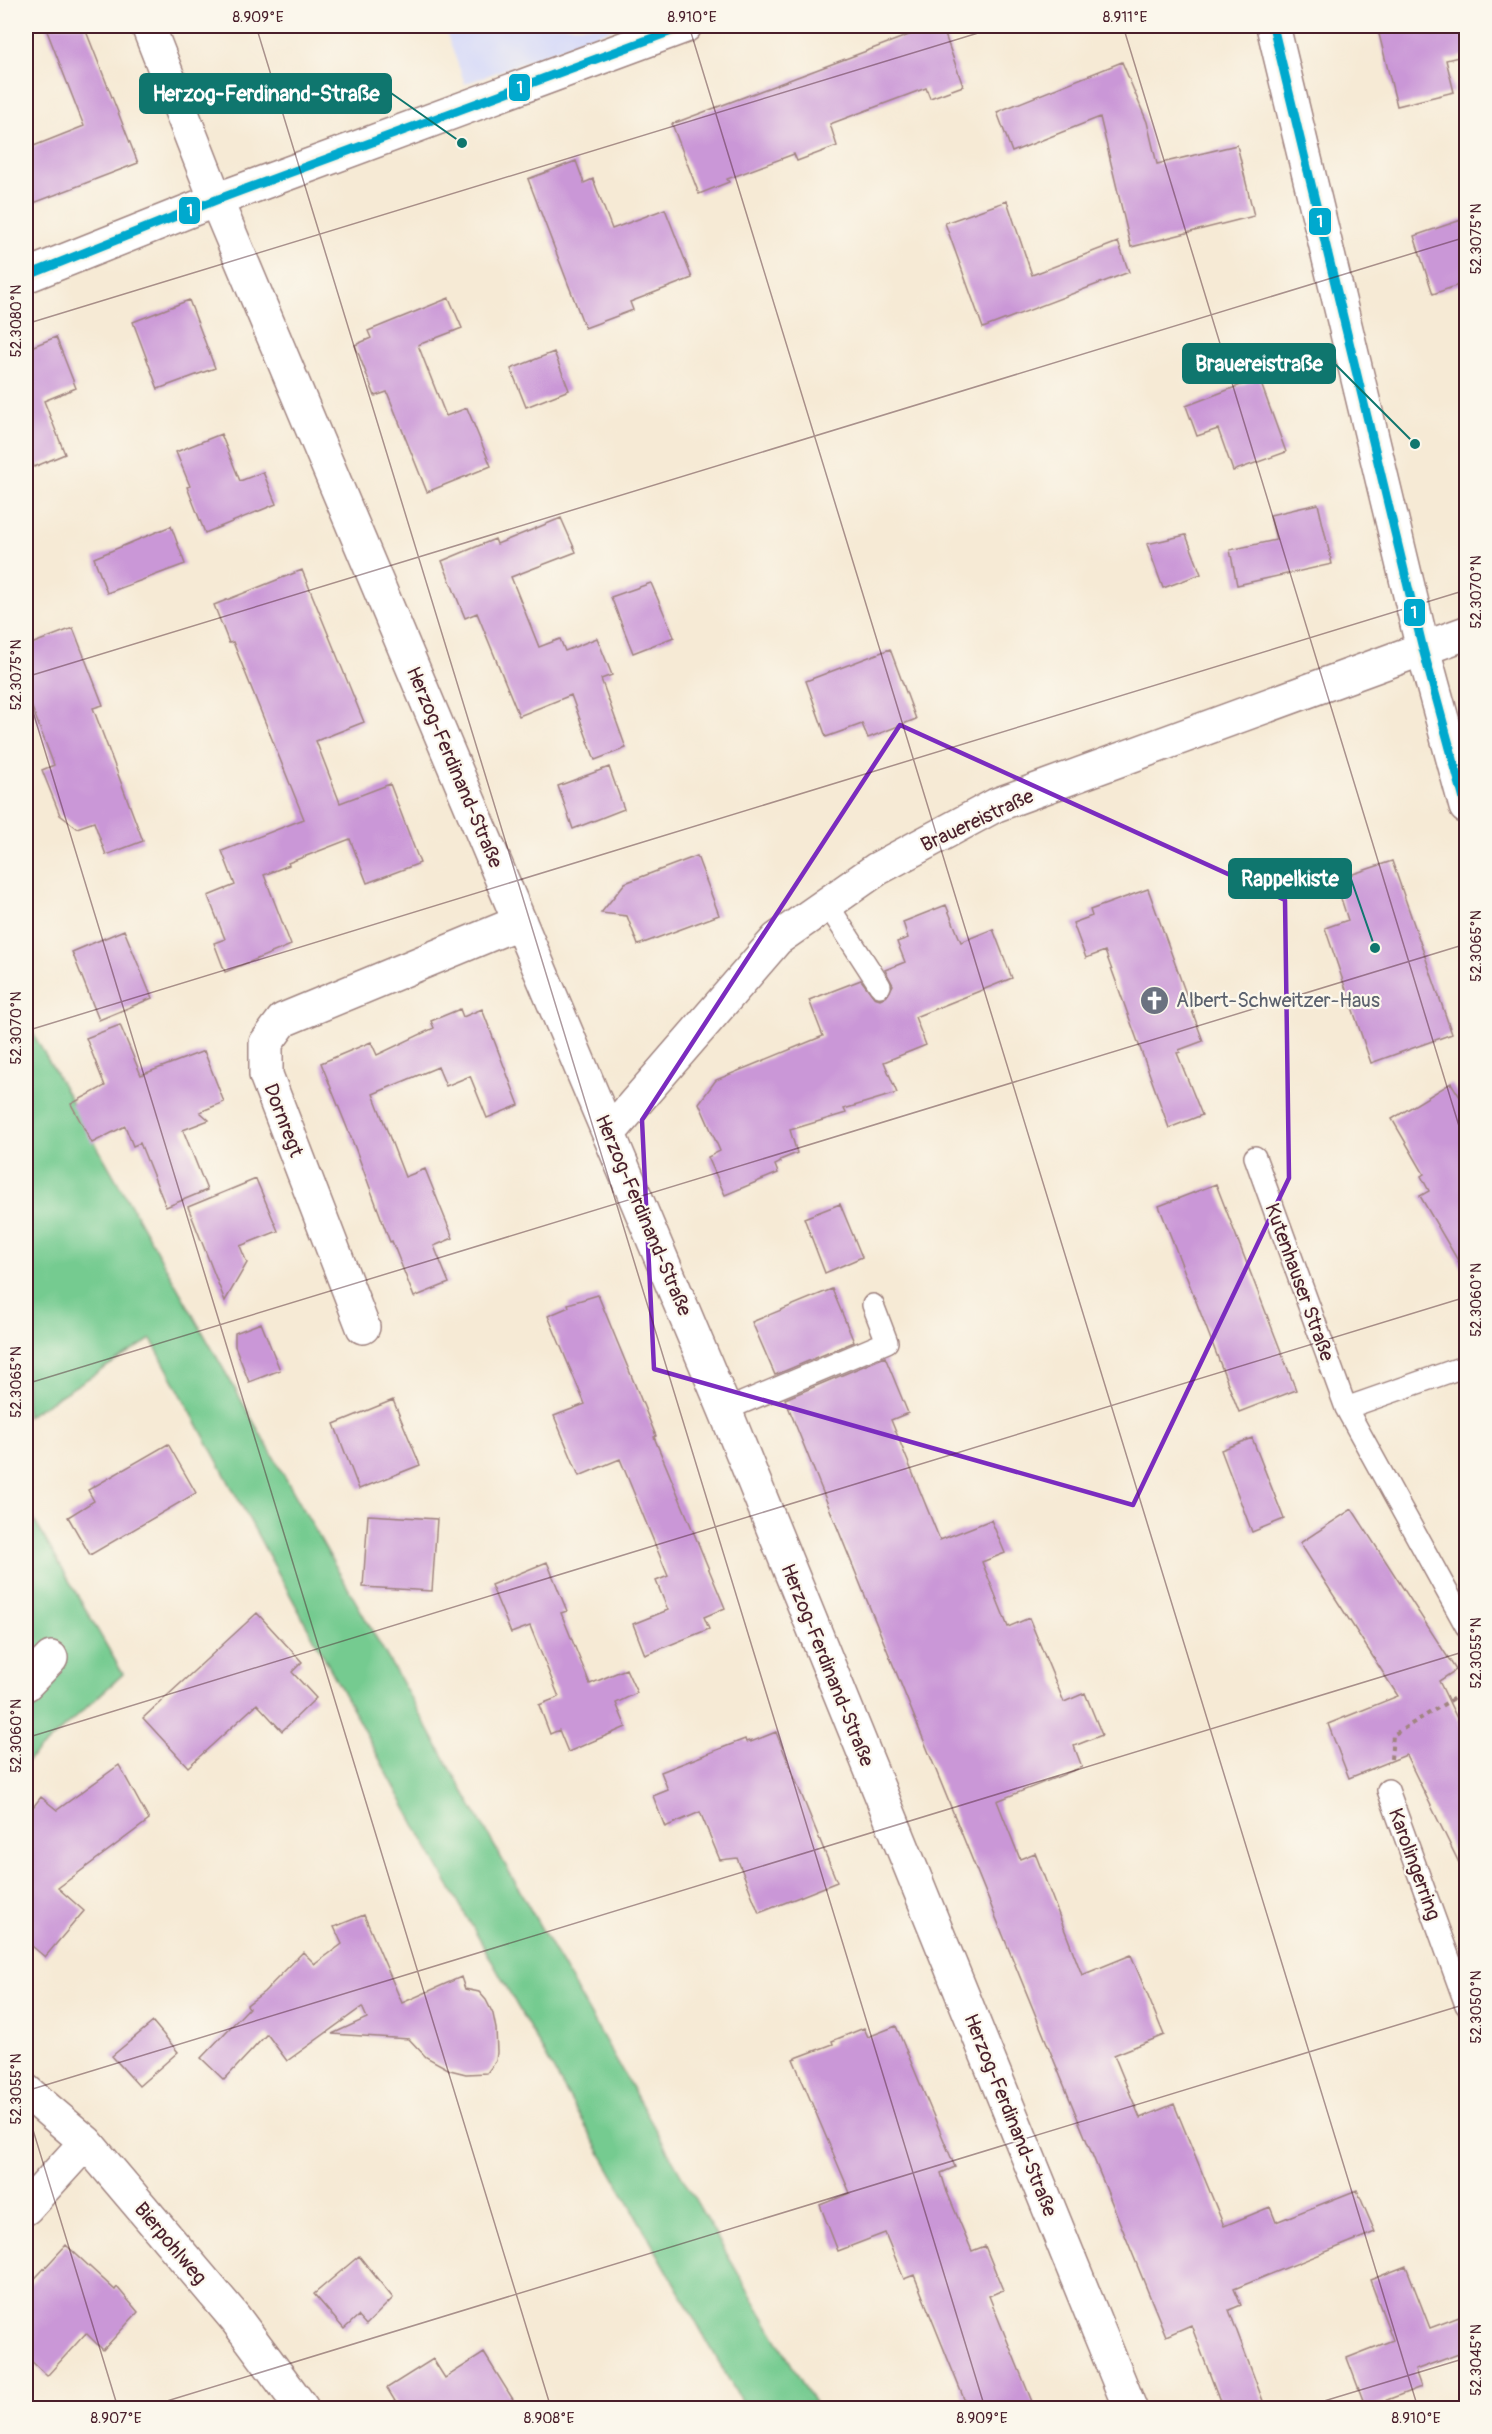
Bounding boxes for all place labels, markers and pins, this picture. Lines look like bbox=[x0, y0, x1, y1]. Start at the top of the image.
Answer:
callout: Herzog-Ferdinand-Straße bbox=[140, 74, 391, 113]
callout: Brauereistraße bbox=[1183, 344, 1335, 383]
callout: Rappelkiste bbox=[1229, 859, 1351, 898]
church icon: Albert-Schweitzer-Haus bbox=[1139, 984, 1171, 1016]
place label: Albert-Schweitzer-Haus bbox=[1176, 988, 1380, 1013]

